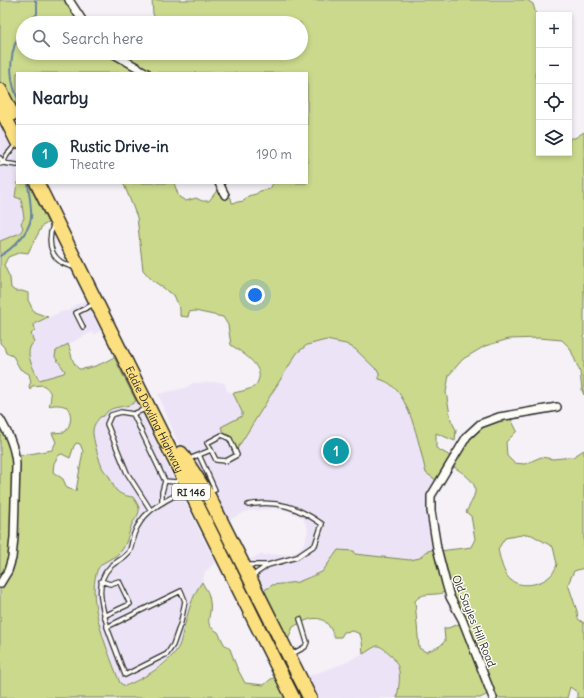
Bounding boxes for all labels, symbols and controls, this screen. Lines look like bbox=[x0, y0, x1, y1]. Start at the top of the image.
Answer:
map controls bbox=[536, 12, 572, 156]
button: + bbox=[536, 12, 572, 48]
search box bbox=[16, 16, 308, 60]
icon: search bbox=[30, 27, 52, 49]
text: Search here bbox=[62, 29, 143, 48]
button: − bbox=[536, 48, 572, 84]
button: locate bbox=[536, 84, 572, 120]
text: Nearby bbox=[32, 87, 88, 109]
button: layers bbox=[536, 120, 572, 156]
text: Rustic Drive-in bbox=[70, 137, 169, 156]
text: 1 bbox=[42, 146, 48, 163]
text: 190 m bbox=[256, 146, 292, 163]
text: Theatre bbox=[70, 156, 115, 173]
your location bbox=[245, 285, 265, 305]
street label: Eddie Dowling Highway bbox=[122, 364, 187, 475]
pin: 1 bbox=[323, 436, 349, 466]
road number: RI 146 bbox=[172, 484, 210, 500]
street label: Old Sayles Hill Road bbox=[449, 573, 499, 670]

